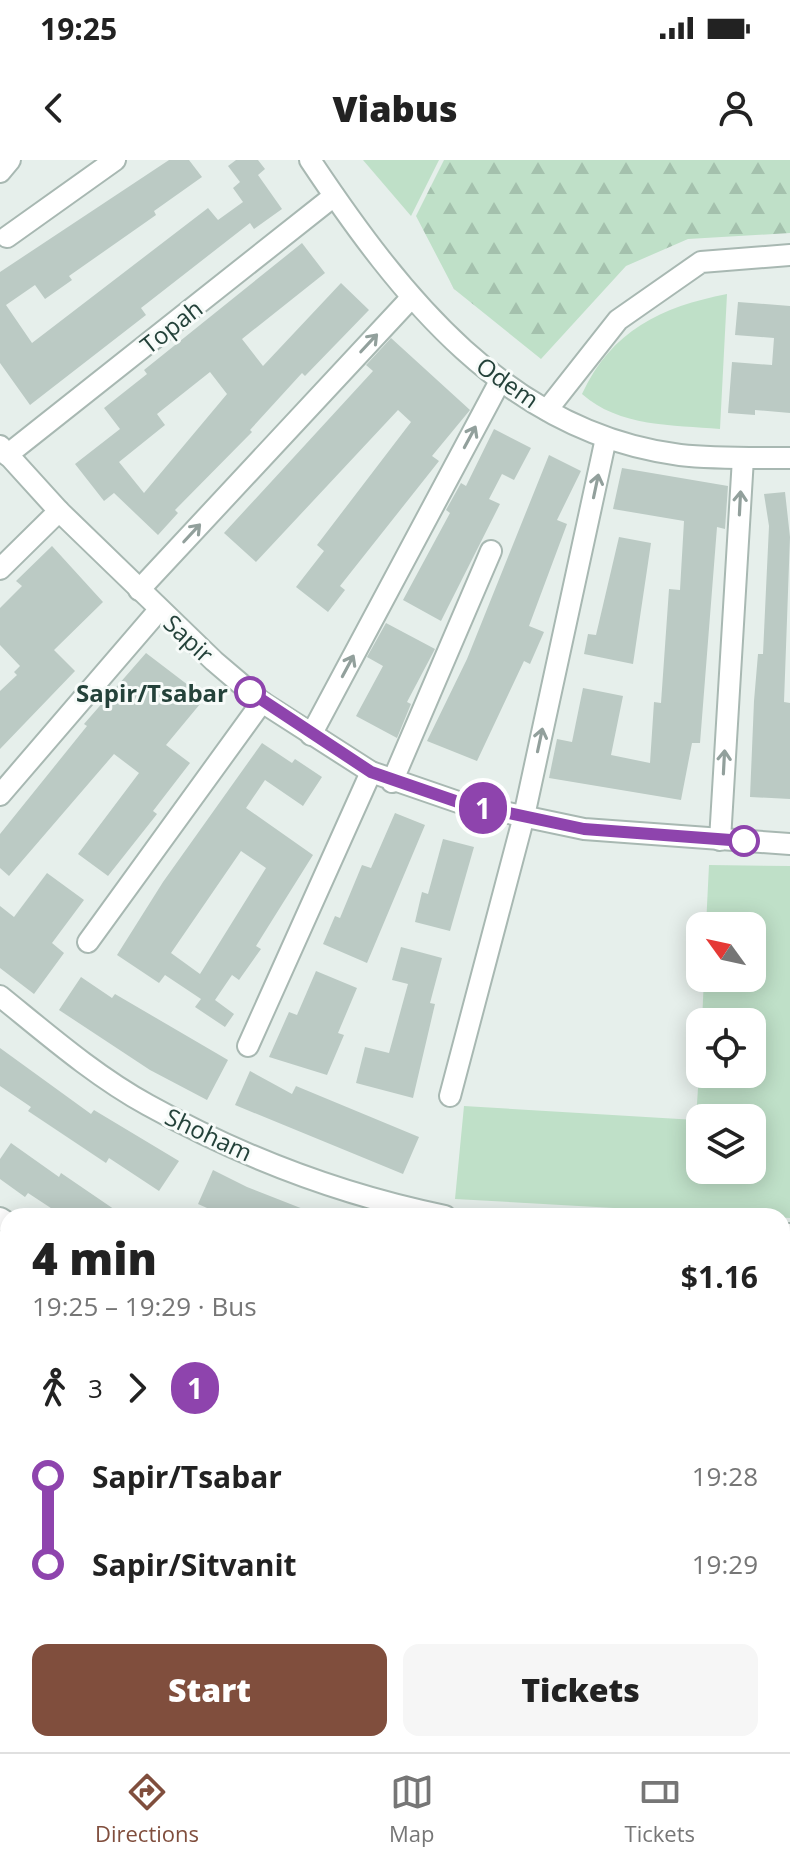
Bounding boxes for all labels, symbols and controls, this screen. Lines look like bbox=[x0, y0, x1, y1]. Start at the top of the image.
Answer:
text: 19:25 bbox=[40, 8, 117, 49]
text: Viabus bbox=[333, 84, 458, 133]
icon: back bbox=[32, 86, 76, 130]
icon: person bbox=[714, 86, 758, 130]
street label: Topah bbox=[133, 291, 209, 361]
one-way arrow bbox=[359, 333, 377, 353]
street label: Odem bbox=[470, 349, 546, 415]
one-way arrow bbox=[463, 425, 479, 449]
one-way arrow bbox=[589, 474, 604, 499]
one-way arrow bbox=[733, 490, 748, 517]
one-way arrow bbox=[182, 524, 200, 544]
street label: Sapir bbox=[157, 606, 221, 670]
one-way arrow bbox=[340, 655, 356, 678]
place label: Sapir/Tsabar bbox=[76, 676, 228, 709]
marker: Sapir/Tsabar bbox=[235, 677, 265, 707]
one-way arrow bbox=[533, 728, 548, 753]
one-way arrow bbox=[717, 749, 732, 776]
line badge: 1 bbox=[457, 782, 509, 834]
text: 1 bbox=[475, 789, 491, 827]
unlabelled marker bbox=[729, 826, 759, 856]
north arrow bbox=[686, 912, 766, 992]
map controls bbox=[686, 912, 766, 1184]
button: locate bbox=[686, 1008, 766, 1088]
street label: Shoham bbox=[160, 1099, 258, 1169]
button: layers bbox=[686, 1104, 766, 1184]
text: 4 min bbox=[32, 1228, 157, 1288]
text: $1.16 bbox=[681, 1256, 758, 1297]
text: 19:25 – 19:29 · Bus bbox=[32, 1288, 257, 1324]
icon: walk bbox=[32, 1366, 76, 1410]
icon: forward bbox=[115, 1366, 159, 1410]
text: 1 bbox=[187, 1369, 203, 1407]
text: 3 bbox=[88, 1370, 103, 1406]
text: Sapir/Tsabar bbox=[92, 1456, 282, 1497]
text: 19:28 bbox=[692, 1458, 758, 1494]
text: Sapir/Sitvanit bbox=[92, 1544, 297, 1585]
text: 19:29 bbox=[692, 1546, 758, 1582]
button: Start bbox=[32, 1644, 387, 1736]
button: Tickets bbox=[403, 1644, 758, 1736]
tab: Directions bbox=[95, 1770, 199, 1848]
tab: Map bbox=[389, 1770, 435, 1848]
tab: Tickets bbox=[625, 1770, 695, 1848]

